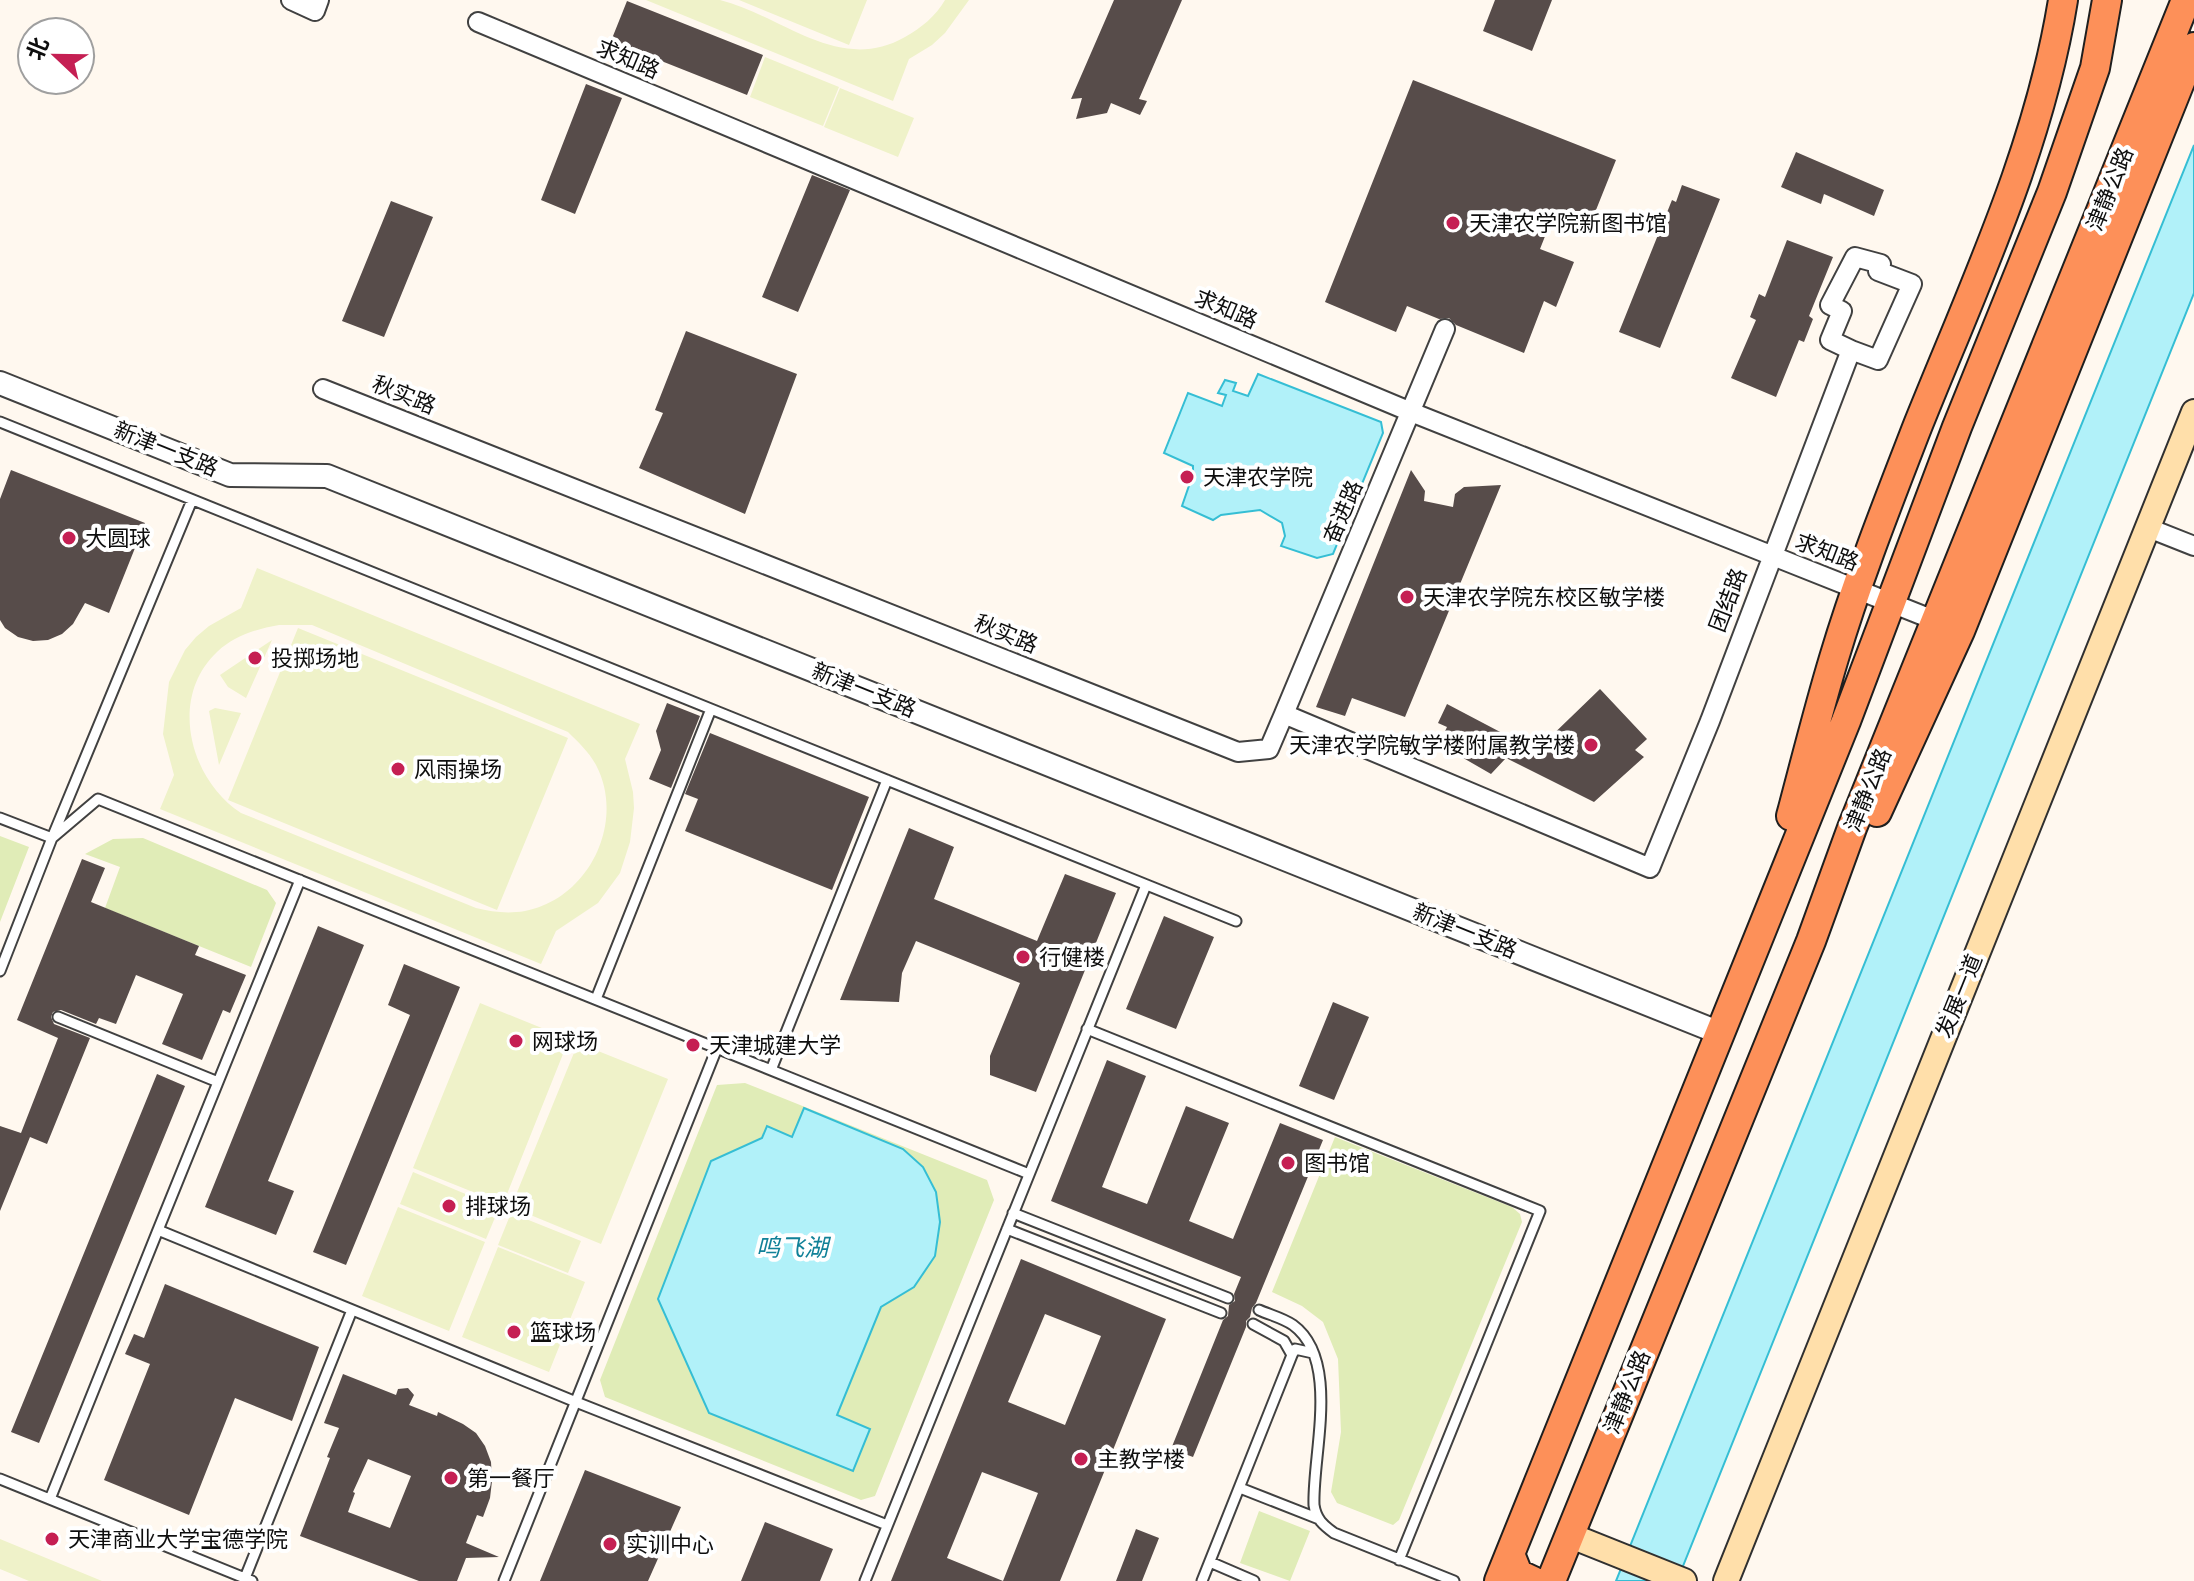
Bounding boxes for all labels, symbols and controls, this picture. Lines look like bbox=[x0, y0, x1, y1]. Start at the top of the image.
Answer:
north arrow bbox=[16, 16, 96, 96]
text: 北 bbox=[22, 34, 54, 64]
street label: 求知路 bbox=[593, 35, 663, 83]
street label: 津静公路 bbox=[2082, 144, 2138, 234]
place label: 天津农学院新图书馆 bbox=[1469, 211, 1667, 236]
marker: 天津农学院新图书馆 bbox=[1444, 214, 1462, 232]
street label: 求知路 bbox=[1191, 285, 1261, 333]
street label: 秋实路 bbox=[369, 371, 439, 419]
street label: 新津一支路 bbox=[110, 417, 222, 481]
place label: 天津农学院 bbox=[1203, 465, 1313, 490]
marker: 天津农学院 bbox=[1178, 468, 1196, 486]
street label: 奋进路 bbox=[1319, 477, 1367, 547]
place label: 大圆球 bbox=[85, 526, 151, 551]
marker: 大圆球 bbox=[60, 529, 78, 547]
street label: 求知路 bbox=[1792, 529, 1862, 575]
street label: 团结路 bbox=[1705, 565, 1751, 635]
place label: 天津农学院东校区敏学楼 bbox=[1423, 585, 1665, 610]
marker: 天津农学院东校区敏学楼 bbox=[1398, 588, 1416, 606]
street label: 秋实路 bbox=[971, 610, 1041, 658]
place label: 投掷场地 bbox=[271, 646, 359, 671]
marker: 投掷场地 bbox=[246, 649, 264, 667]
street label: 新津一支路 bbox=[808, 658, 920, 722]
place label: 天津农学院敏学楼附属教学楼 bbox=[1289, 733, 1575, 758]
marker: 天津农学院敏学楼附属教学楼 bbox=[1582, 736, 1600, 754]
street label: 津静公路 bbox=[1840, 745, 1896, 835]
place label: 风雨操场 bbox=[414, 757, 502, 782]
marker: 风雨操场 bbox=[389, 760, 407, 778]
street label: 新津一支路 bbox=[1409, 899, 1521, 963]
place label: 行健楼 bbox=[1039, 945, 1105, 970]
marker: 行健楼 bbox=[1014, 948, 1032, 966]
street label: 发展一道 bbox=[1931, 951, 1987, 1041]
place label: 网球场 bbox=[532, 1029, 598, 1054]
marker: 网球场 bbox=[507, 1032, 525, 1050]
place label: 天津城建大学 bbox=[709, 1033, 841, 1058]
marker: 天津城建大学 bbox=[684, 1036, 702, 1054]
place label: 图书馆 bbox=[1304, 1151, 1370, 1176]
marker: 图书馆 bbox=[1279, 1154, 1297, 1172]
place label: 排球场 bbox=[465, 1194, 531, 1219]
marker: 排球场 bbox=[440, 1197, 458, 1215]
water label: 鸣飞湖 bbox=[756, 1234, 832, 1262]
place label: 篮球场 bbox=[530, 1320, 596, 1345]
marker: 篮球场 bbox=[505, 1323, 523, 1341]
street label: 津静公路 bbox=[1599, 1347, 1655, 1437]
place label: 主教学楼 bbox=[1097, 1447, 1185, 1472]
marker: 主教学楼 bbox=[1072, 1450, 1090, 1468]
place label: 第一餐厅 bbox=[467, 1466, 555, 1491]
marker: 第一餐厅 bbox=[442, 1469, 460, 1487]
place label: 天津商业大学宝德学院 bbox=[68, 1527, 288, 1552]
marker: 天津商业大学宝德学院 bbox=[43, 1530, 61, 1548]
place label: 实训中心 bbox=[626, 1532, 714, 1557]
marker: 实训中心 bbox=[601, 1535, 619, 1553]

